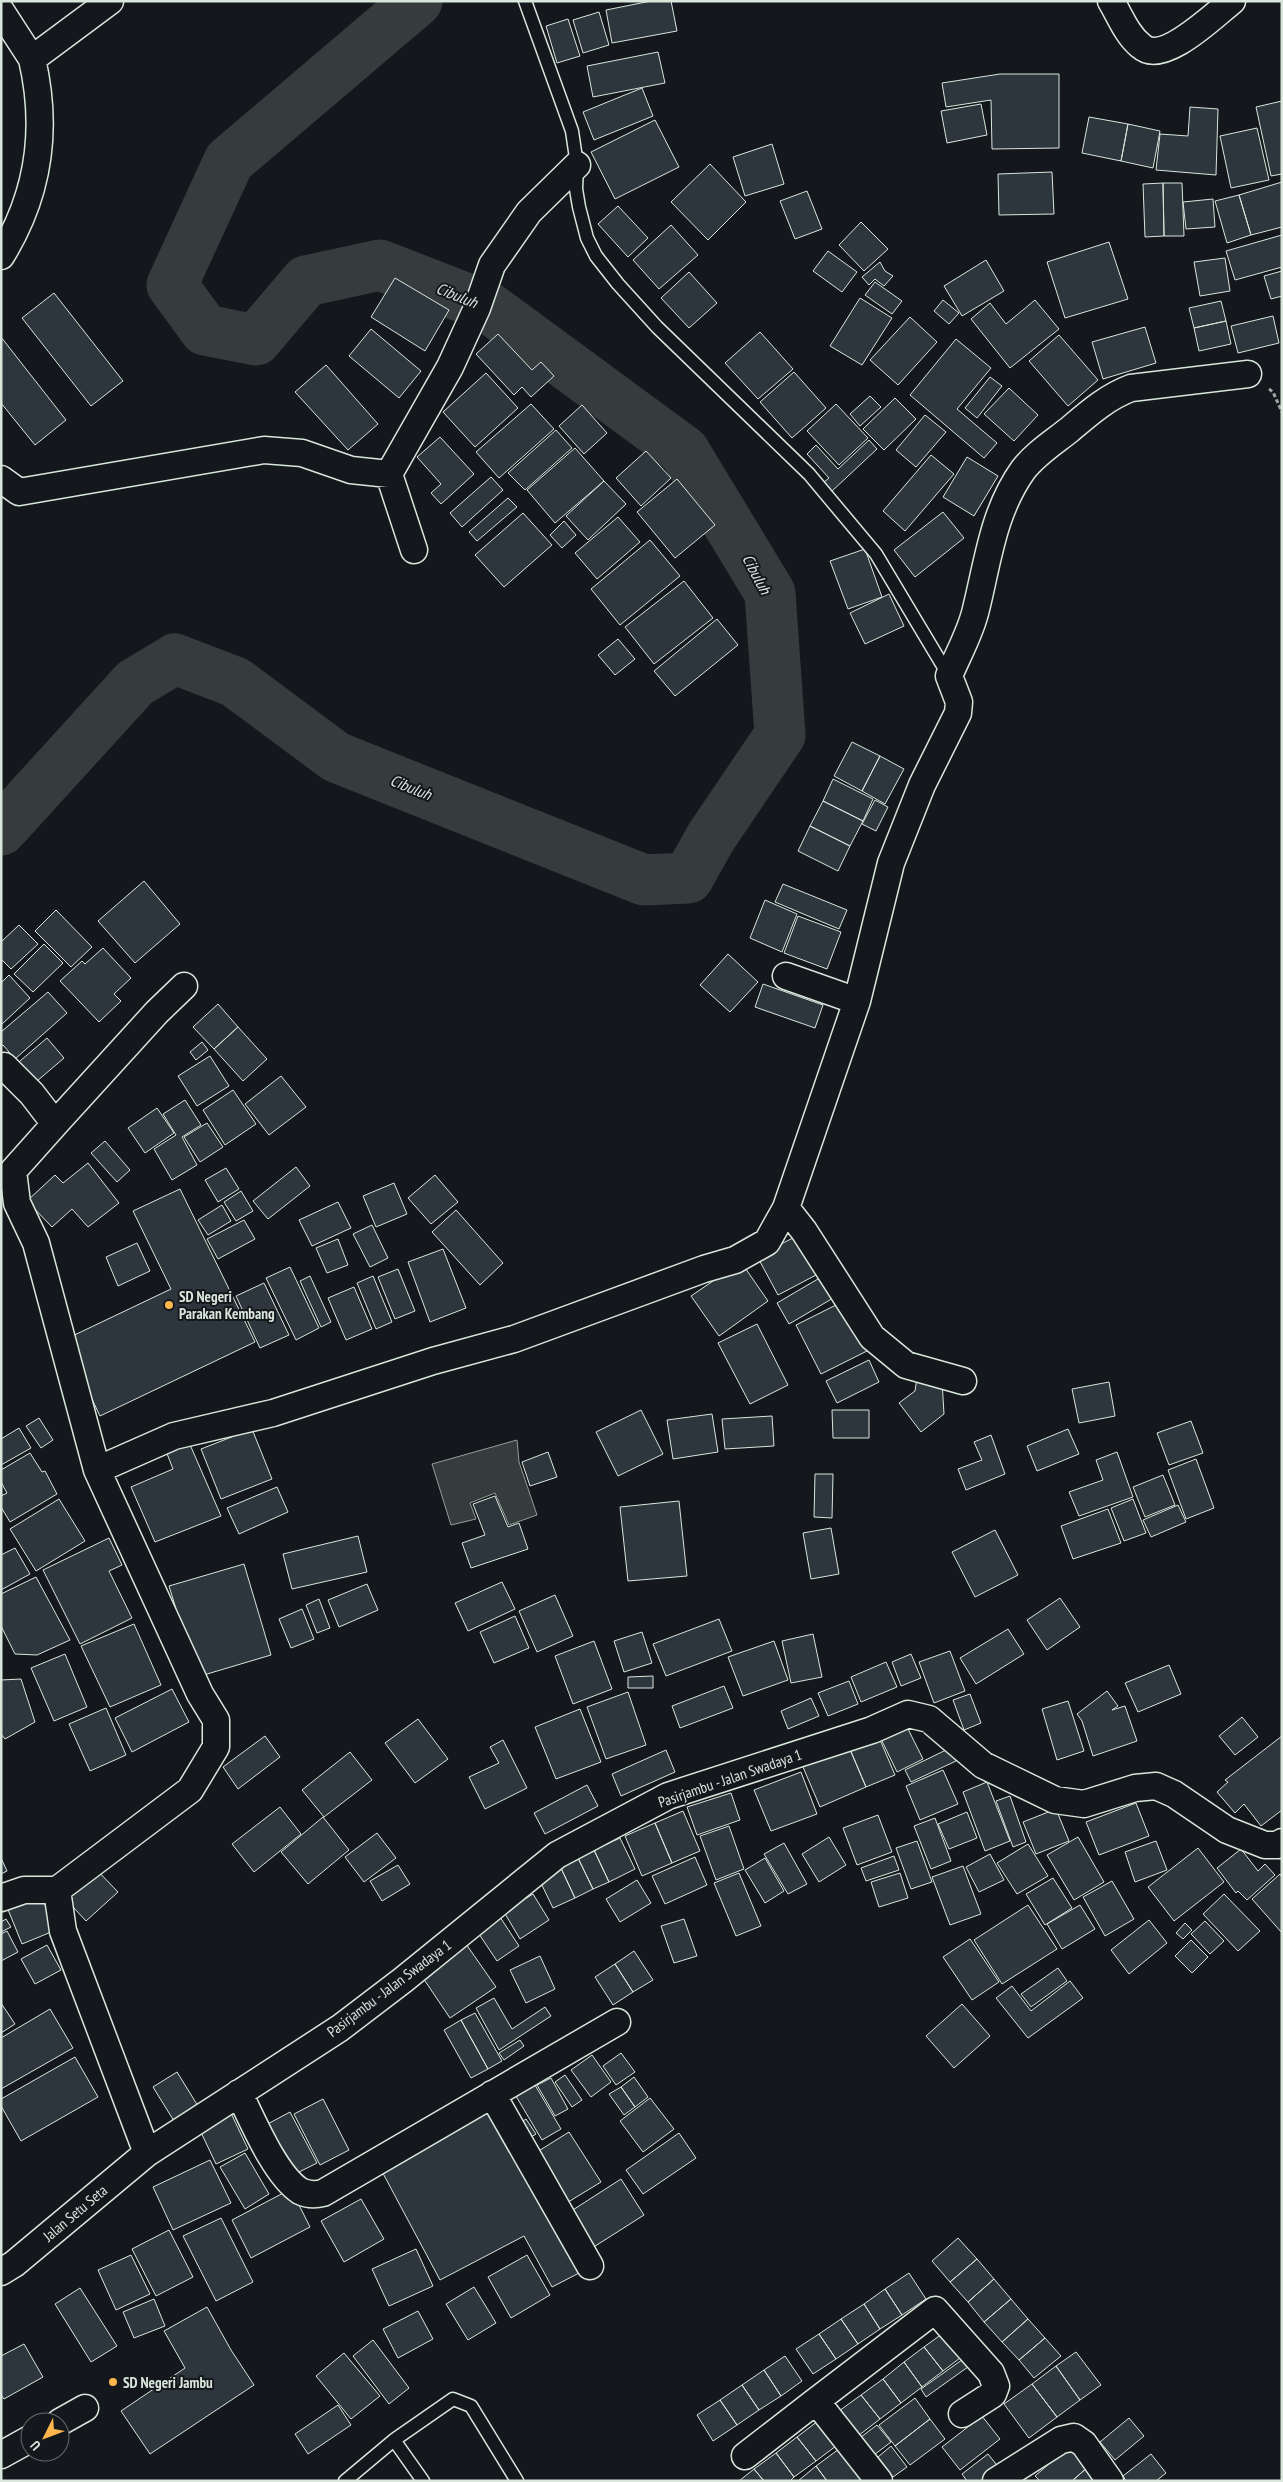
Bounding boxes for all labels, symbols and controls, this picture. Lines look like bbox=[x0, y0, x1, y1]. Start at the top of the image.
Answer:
water label: Cibuluh bbox=[434, 278, 481, 313]
water label: Cibuluh bbox=[738, 551, 776, 598]
water label: Cibuluh bbox=[388, 770, 435, 805]
place label: SD Negeri Parakan Kembang bbox=[179, 1287, 275, 1323]
marker: SD Negeri Parakan Kembang bbox=[163, 1299, 175, 1311]
street label: Pasirjambu - Jalan Swadaya 1 bbox=[656, 1745, 804, 1811]
street label: Pasirjambu - Jalan Swadaya 1 bbox=[323, 1935, 455, 2041]
street label: Jalan Setu Seta bbox=[38, 2181, 111, 2246]
place label: SD Negeri Jambu bbox=[123, 2373, 213, 2392]
marker: SD Negeri Jambu bbox=[107, 2376, 119, 2388]
north arrow bbox=[20, 2412, 70, 2462]
text: U bbox=[26, 2437, 44, 2454]

